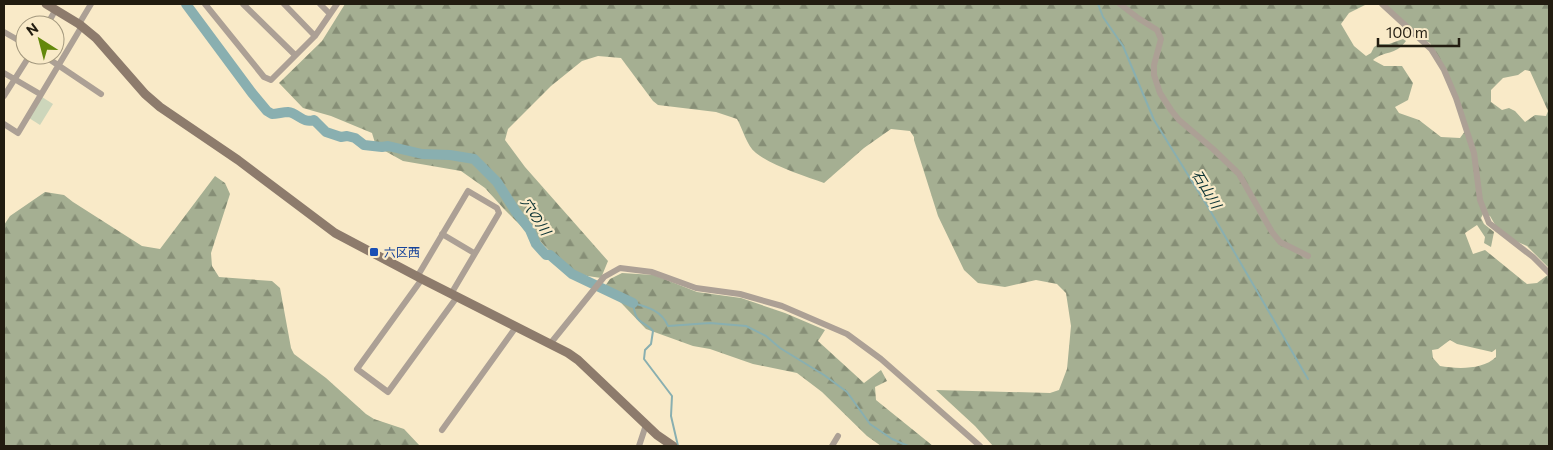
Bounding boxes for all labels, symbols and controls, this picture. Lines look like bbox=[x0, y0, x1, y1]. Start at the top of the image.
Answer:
north arrow bbox=[15, 15, 65, 65]
scale bar bbox=[1378, 15, 1459, 47]
text: N bbox=[23, 19, 41, 39]
text: 100 m bbox=[1386, 23, 1428, 41]
water label: 石山川 bbox=[1189, 167, 1226, 213]
water label: 穴の川 bbox=[517, 194, 556, 240]
place label: 六区西 bbox=[384, 245, 420, 259]
marker: 六区西 bbox=[368, 246, 380, 258]

